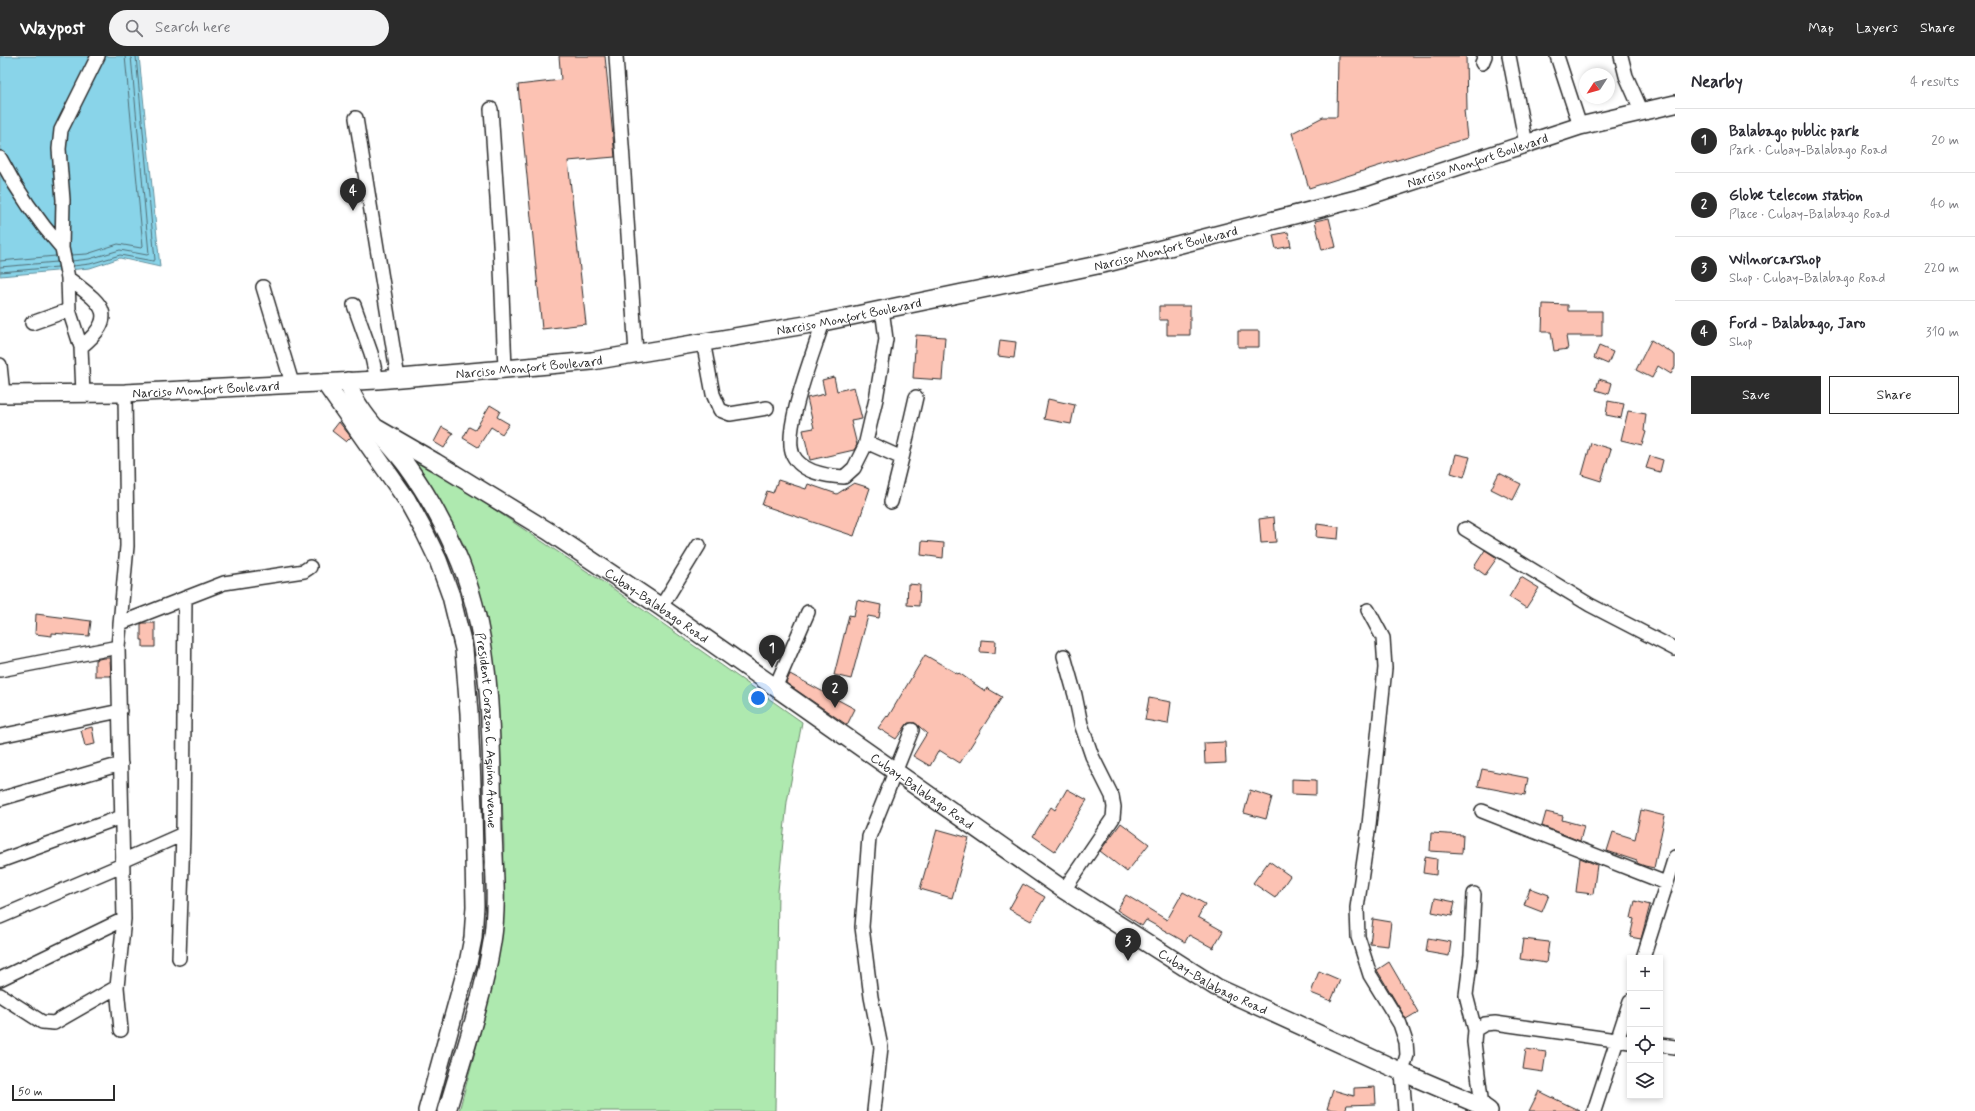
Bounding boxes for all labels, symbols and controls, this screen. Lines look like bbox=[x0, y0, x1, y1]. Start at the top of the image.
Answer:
search box bbox=[109, 10, 389, 46]
text: Waypost bbox=[20, 16, 85, 41]
icon: search bbox=[123, 17, 145, 39]
text: Search here bbox=[155, 18, 231, 38]
text: Map bbox=[1808, 19, 1834, 37]
text: Layers bbox=[1856, 19, 1898, 37]
text: Share bbox=[1920, 19, 1955, 37]
north arrow bbox=[1579, 68, 1615, 104]
text: Nearby bbox=[1691, 71, 1743, 93]
text: 4 results bbox=[1910, 74, 1959, 91]
text: Balabago public park bbox=[1729, 122, 1859, 142]
street label: Narciso Monfort Boulevard bbox=[1405, 130, 1550, 193]
text: 1 bbox=[1701, 132, 1707, 149]
text: 20 m bbox=[1931, 132, 1959, 149]
text: Park · Cubay-Balabago Road bbox=[1729, 142, 1887, 159]
pin: 4 bbox=[340, 178, 366, 211]
text: Globe telecom station bbox=[1729, 186, 1863, 206]
text: 2 bbox=[1701, 196, 1707, 213]
text: 40 m bbox=[1930, 196, 1959, 213]
text: Place · Cubay-Balabago Road bbox=[1729, 206, 1890, 223]
street label: Narciso Monfort Boulevard bbox=[1093, 223, 1240, 275]
text: Wilnorcarshop bbox=[1729, 250, 1821, 270]
text: 3 bbox=[1701, 260, 1707, 277]
text: 220 m bbox=[1924, 260, 1959, 277]
text: Shop · Cubay-Balabago Road bbox=[1729, 270, 1885, 287]
street label: Narciso Monfort Boulevard bbox=[775, 295, 923, 340]
text: Ford - Balabago, Jaro bbox=[1729, 314, 1865, 334]
text: 4 bbox=[1700, 324, 1708, 341]
text: 310 m bbox=[1926, 324, 1959, 341]
text: Shop bbox=[1729, 334, 1753, 351]
street label: Narciso Monfort Boulevard bbox=[455, 352, 604, 383]
button: Save bbox=[1691, 376, 1821, 414]
button: Share bbox=[1829, 376, 1959, 414]
street label: Narciso Monfort Boulevard bbox=[132, 378, 280, 403]
street label: Cubay-Balabago Road bbox=[601, 565, 711, 648]
street label: President Corazon C. Aquino Avenue bbox=[471, 631, 500, 829]
pin: 1 bbox=[759, 635, 785, 668]
pin: 2 bbox=[822, 675, 848, 708]
your location bbox=[748, 688, 768, 708]
street label: Cubay-Balabago Road bbox=[867, 750, 977, 834]
pin: 3 bbox=[1115, 928, 1141, 961]
street label: Cubay-Balabago Road bbox=[1155, 945, 1270, 1019]
map controls bbox=[1627, 955, 1663, 1099]
button: + bbox=[1627, 955, 1663, 991]
button: − bbox=[1627, 991, 1663, 1027]
button: locate bbox=[1627, 1027, 1663, 1063]
button: layers bbox=[1627, 1063, 1663, 1099]
scale bar bbox=[12, 1083, 115, 1102]
text: 50 m bbox=[18, 1085, 43, 1099]

